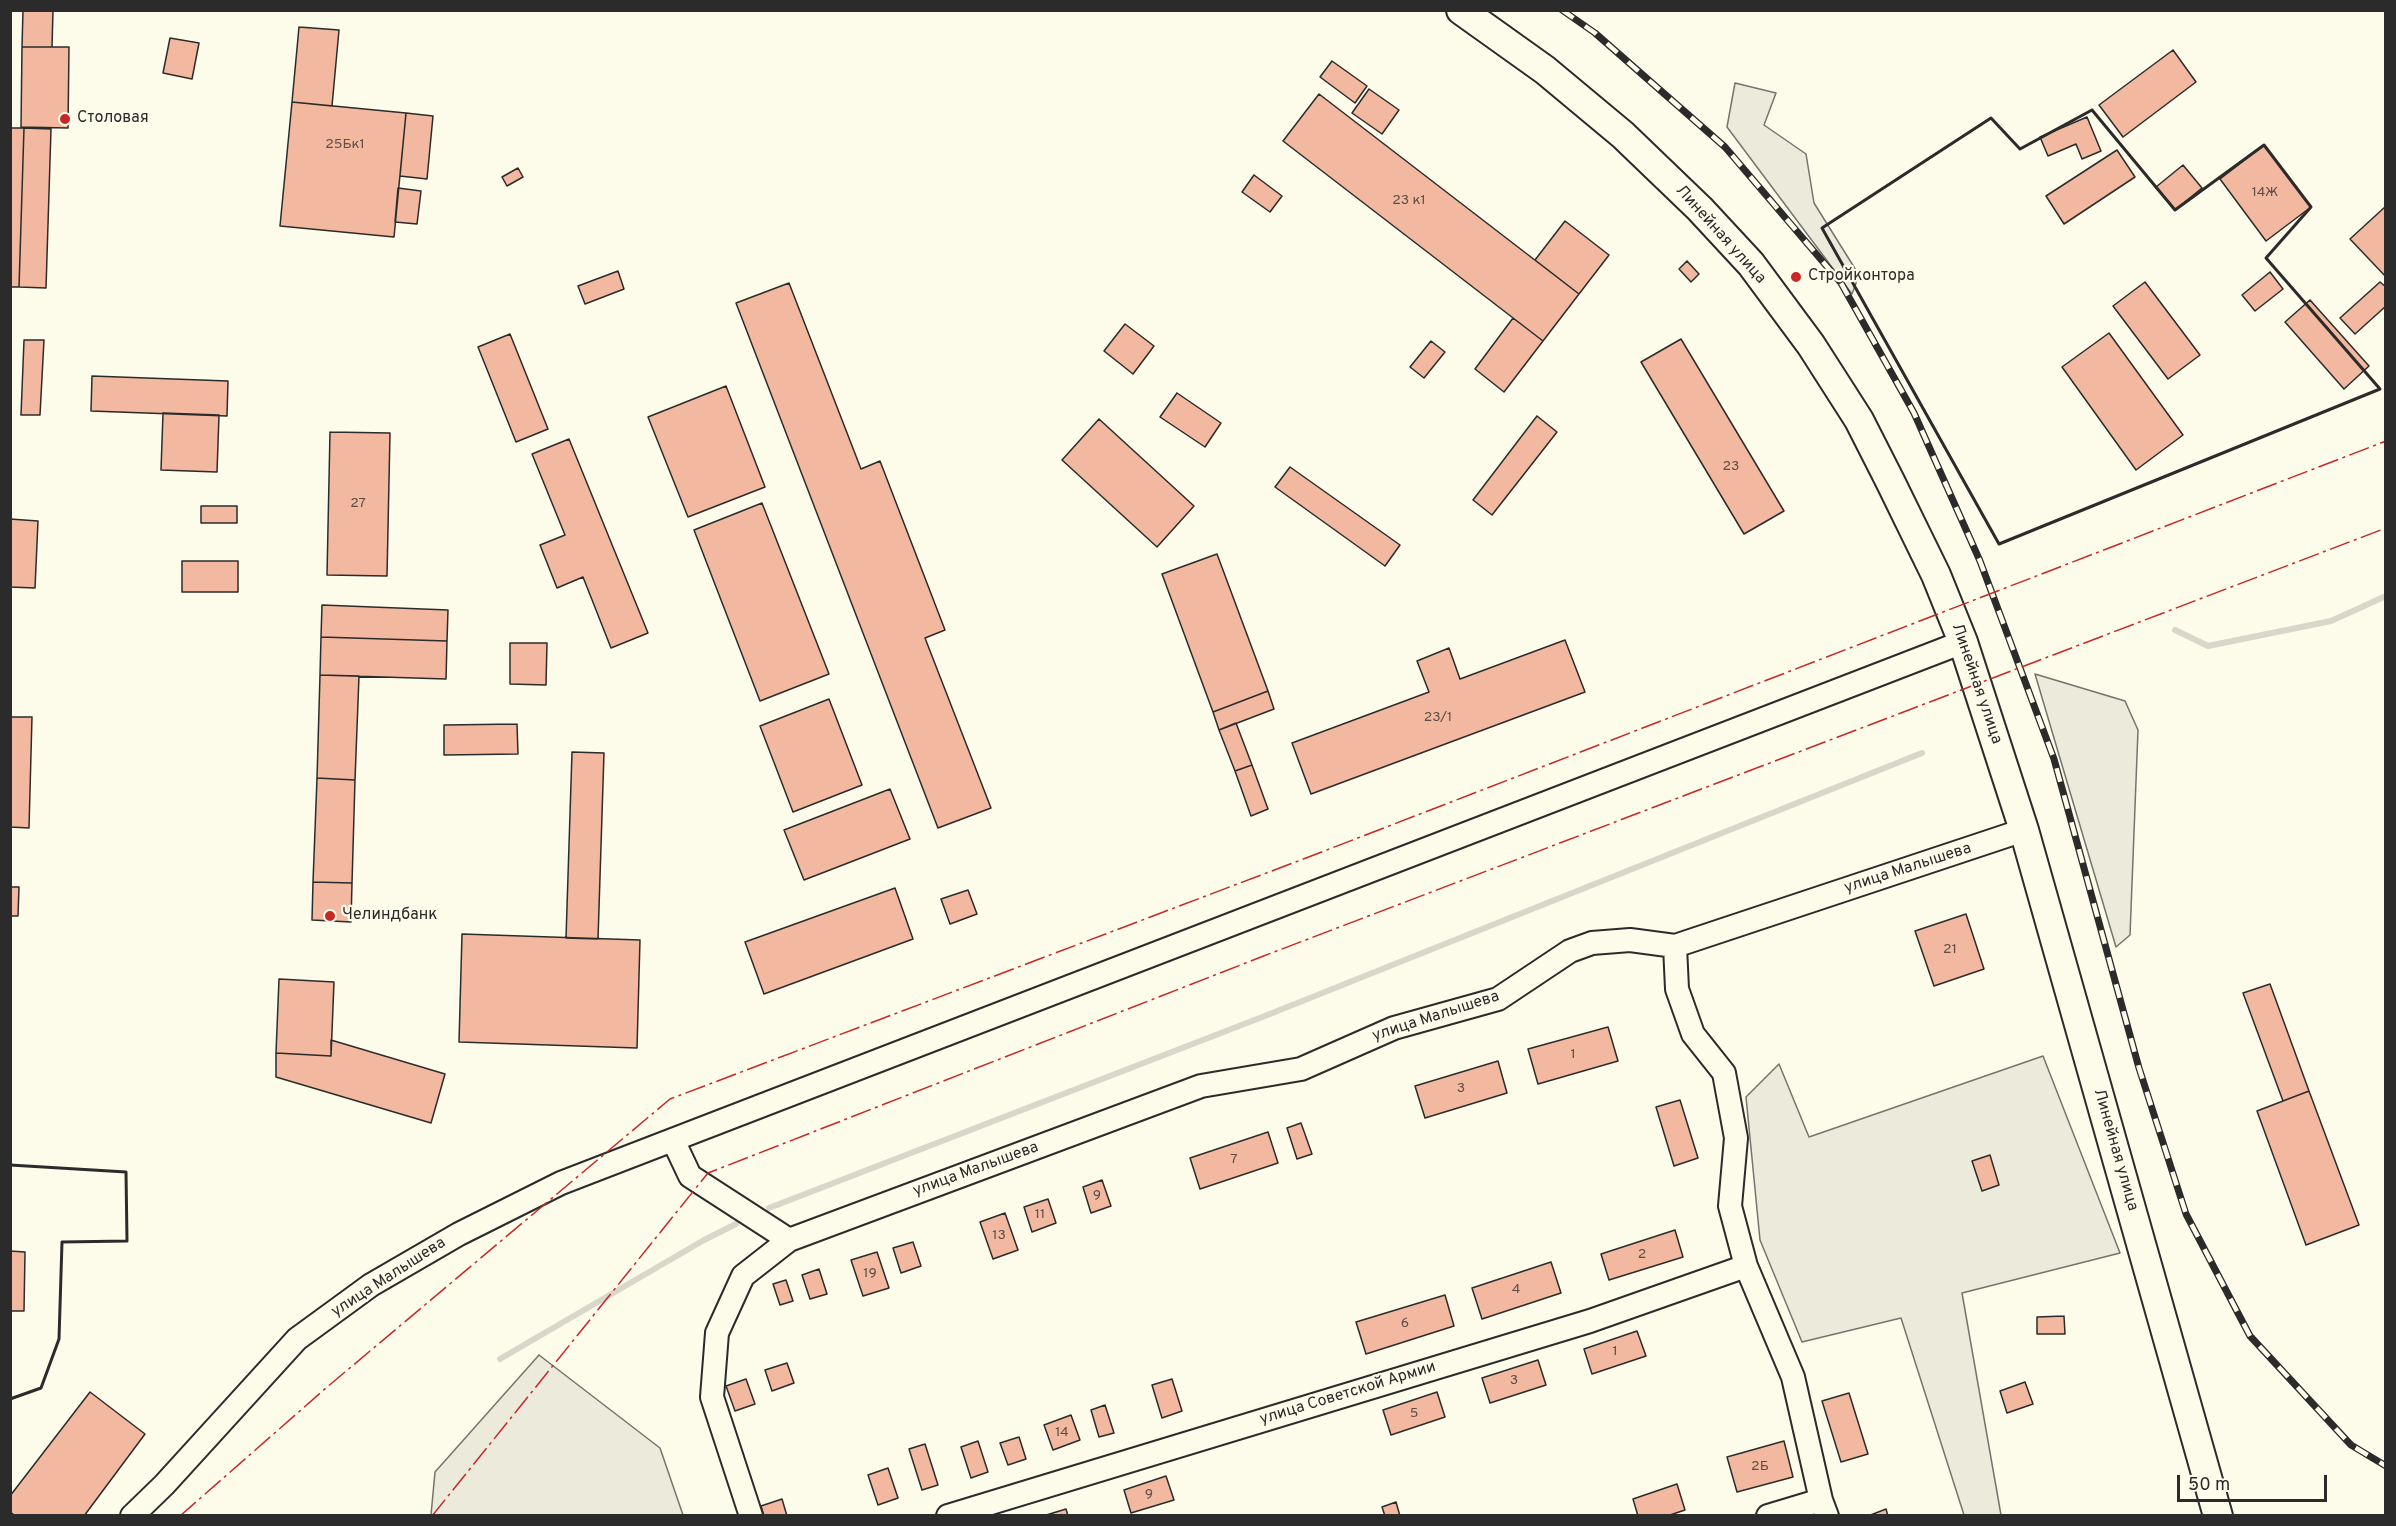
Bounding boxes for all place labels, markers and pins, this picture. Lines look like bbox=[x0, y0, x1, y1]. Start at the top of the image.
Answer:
place label: Столовая bbox=[77, 109, 149, 129]
marker: Столовая bbox=[58, 112, 72, 126]
place label: Стройконтора bbox=[1808, 267, 1915, 287]
marker: Стройконтора bbox=[1789, 270, 1803, 284]
place label: Челиндбанк bbox=[342, 906, 437, 926]
marker: Челиндбанк bbox=[323, 909, 337, 923]

